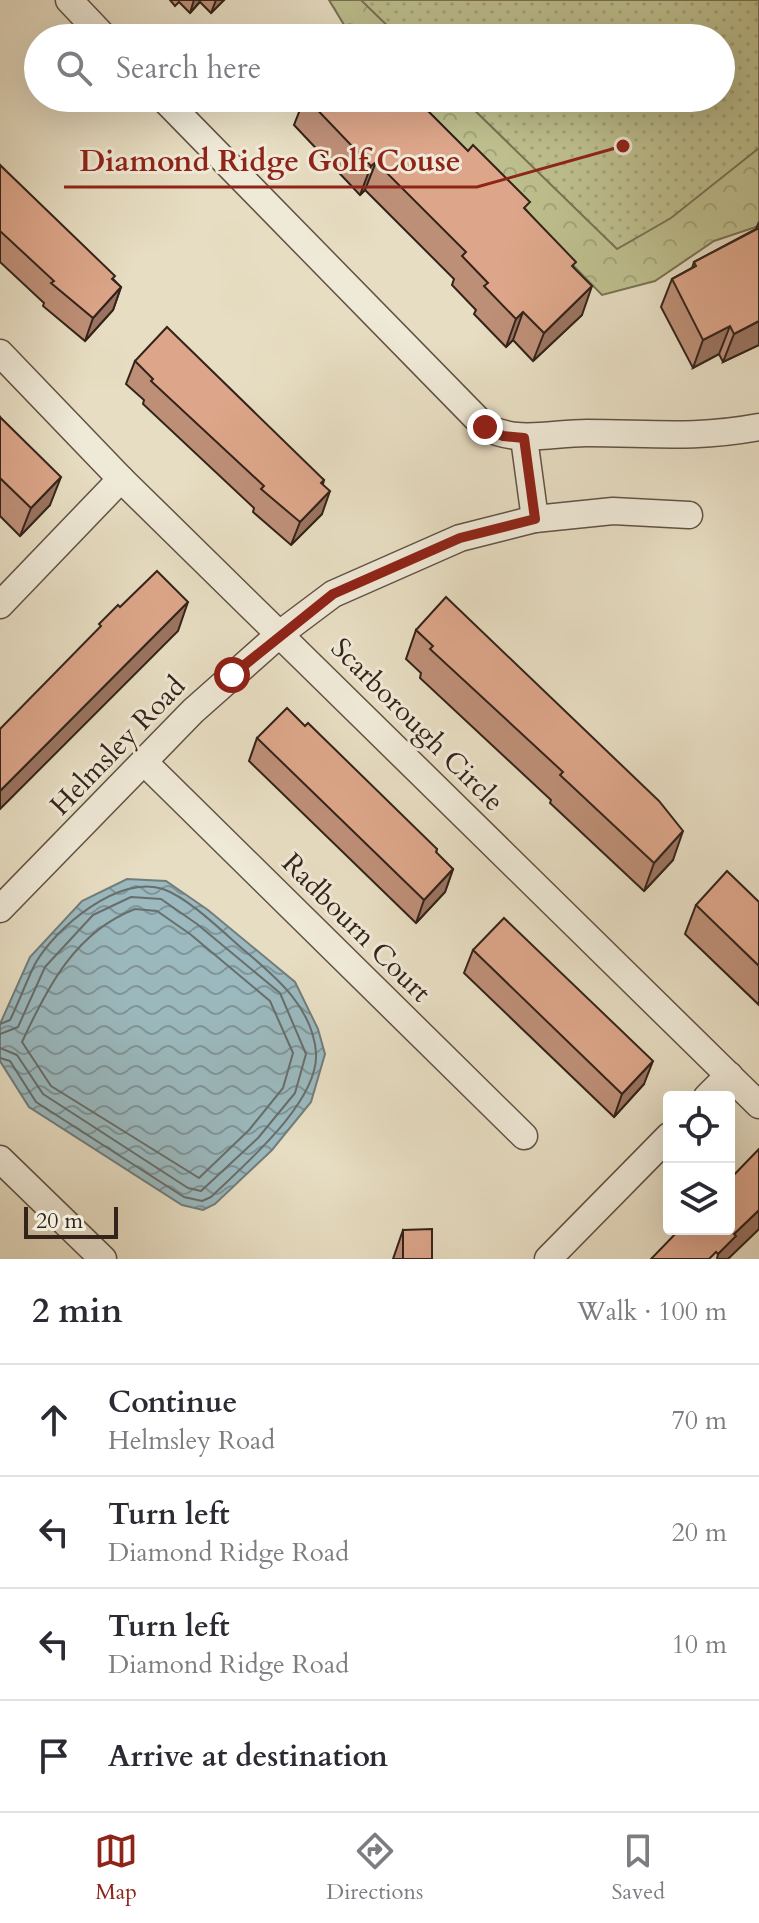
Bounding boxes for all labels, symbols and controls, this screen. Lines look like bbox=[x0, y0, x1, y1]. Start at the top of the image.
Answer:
search box bbox=[24, 24, 735, 112]
icon: search bbox=[52, 46, 96, 90]
text: Search here bbox=[116, 48, 261, 89]
callout: Diamond Ridge Golf Couse bbox=[64, 133, 477, 187]
text: Diamond Ridge Golf Couse bbox=[79, 141, 461, 182]
route end bbox=[467, 409, 503, 445]
street label: Scarborough Circle bbox=[322, 630, 512, 820]
route start bbox=[214, 657, 250, 693]
street label: Helmsley Road bbox=[42, 668, 194, 824]
street label: Radbourn Court bbox=[273, 845, 439, 1011]
map controls bbox=[663, 1091, 735, 1235]
button: locate bbox=[663, 1091, 735, 1163]
button: layers bbox=[663, 1163, 735, 1235]
scale bar bbox=[24, 1203, 118, 1239]
text: 20 m bbox=[36, 1206, 83, 1236]
text: 2 min bbox=[32, 1288, 123, 1334]
text: Walk · 100 m bbox=[577, 1294, 727, 1329]
text: Continue bbox=[108, 1382, 237, 1423]
icon: ahead bbox=[32, 1398, 76, 1442]
text: 70 m bbox=[671, 1403, 727, 1438]
text: Helmsley Road bbox=[108, 1423, 275, 1458]
text: Turn left bbox=[108, 1494, 230, 1535]
icon: left bbox=[32, 1510, 76, 1554]
text: 20 m bbox=[671, 1515, 727, 1550]
text: Diamond Ridge Road bbox=[108, 1535, 349, 1570]
text: Turn left bbox=[108, 1606, 230, 1647]
icon: left bbox=[32, 1622, 76, 1666]
text: 10 m bbox=[671, 1627, 727, 1662]
text: Diamond Ridge Road bbox=[108, 1647, 349, 1682]
icon: arrive bbox=[32, 1734, 76, 1778]
text: Arrive at destination bbox=[108, 1736, 388, 1777]
tab: Map bbox=[94, 1829, 138, 1907]
tab: Directions bbox=[326, 1829, 423, 1907]
tab: Saved bbox=[612, 1829, 665, 1907]

